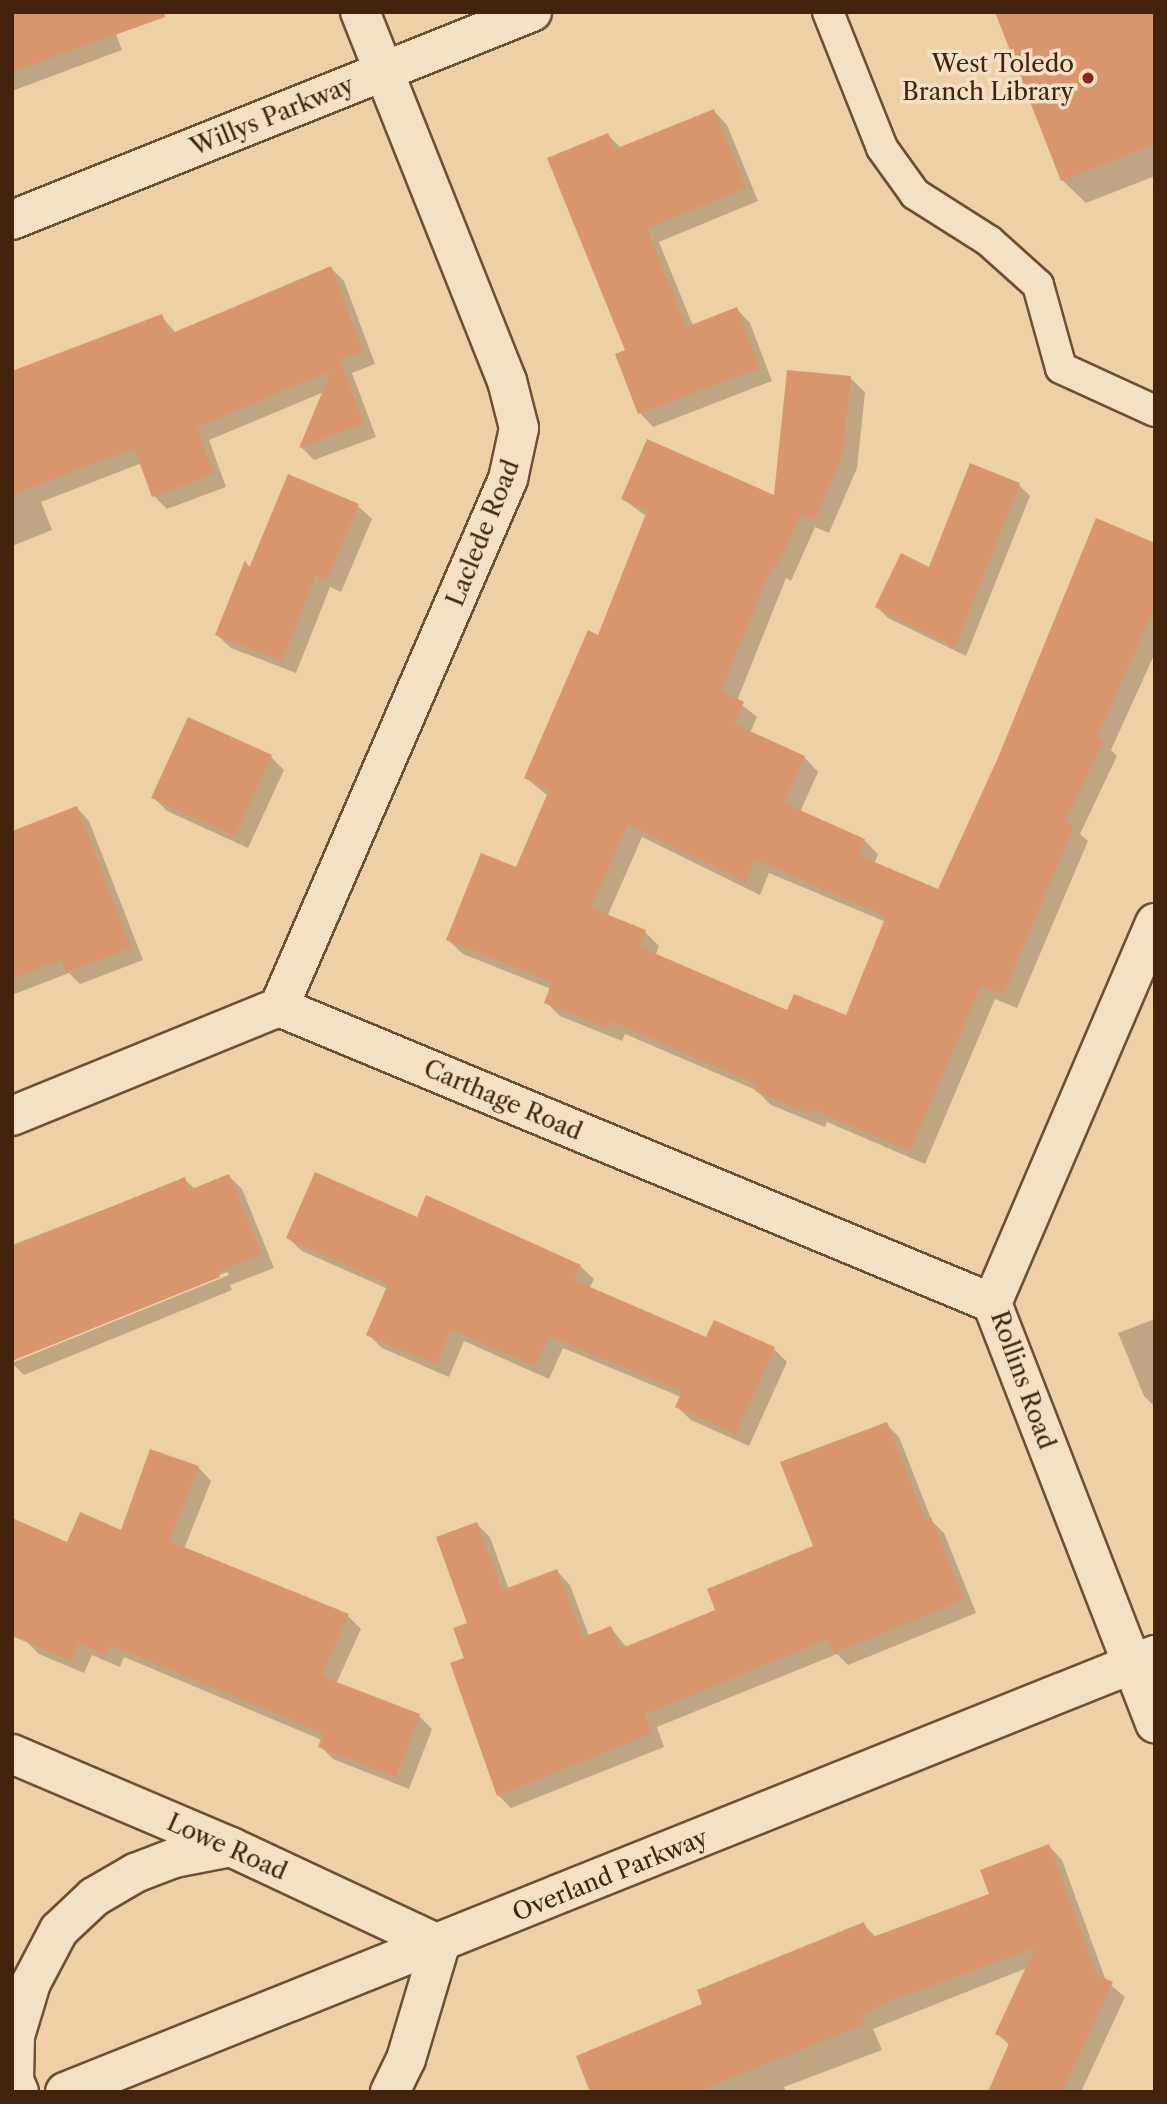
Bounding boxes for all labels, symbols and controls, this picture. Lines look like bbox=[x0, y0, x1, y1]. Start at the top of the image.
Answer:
place label: West Toledo Branch Library bbox=[902, 50, 1074, 106]
street label: Willys Parkway bbox=[186, 70, 358, 162]
marker: West Toledo Branch Library bbox=[1080, 70, 1096, 86]
street label: Laclede Road bbox=[441, 456, 525, 610]
street label: Carthage Road bbox=[420, 1054, 586, 1146]
street label: Rollins Road bbox=[985, 1307, 1061, 1453]
street label: Lowe Road bbox=[163, 1808, 291, 1886]
street label: Overland Parkway bbox=[508, 1823, 712, 1927]

